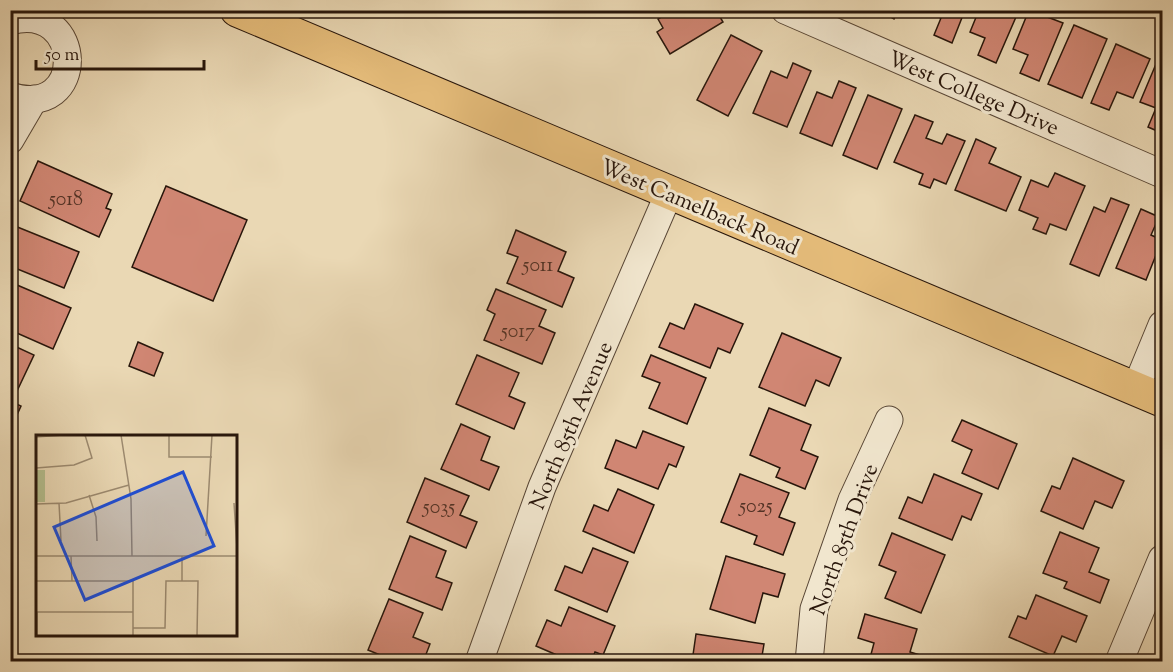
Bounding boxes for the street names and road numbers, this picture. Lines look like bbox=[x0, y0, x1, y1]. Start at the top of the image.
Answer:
street label: West College Drive bbox=[882, 44, 1063, 145]
street label: West Camelback Road bbox=[594, 152, 803, 265]
street label: North 85th Avenue bbox=[523, 337, 623, 515]
street label: North 85th Drive bbox=[804, 460, 888, 620]

